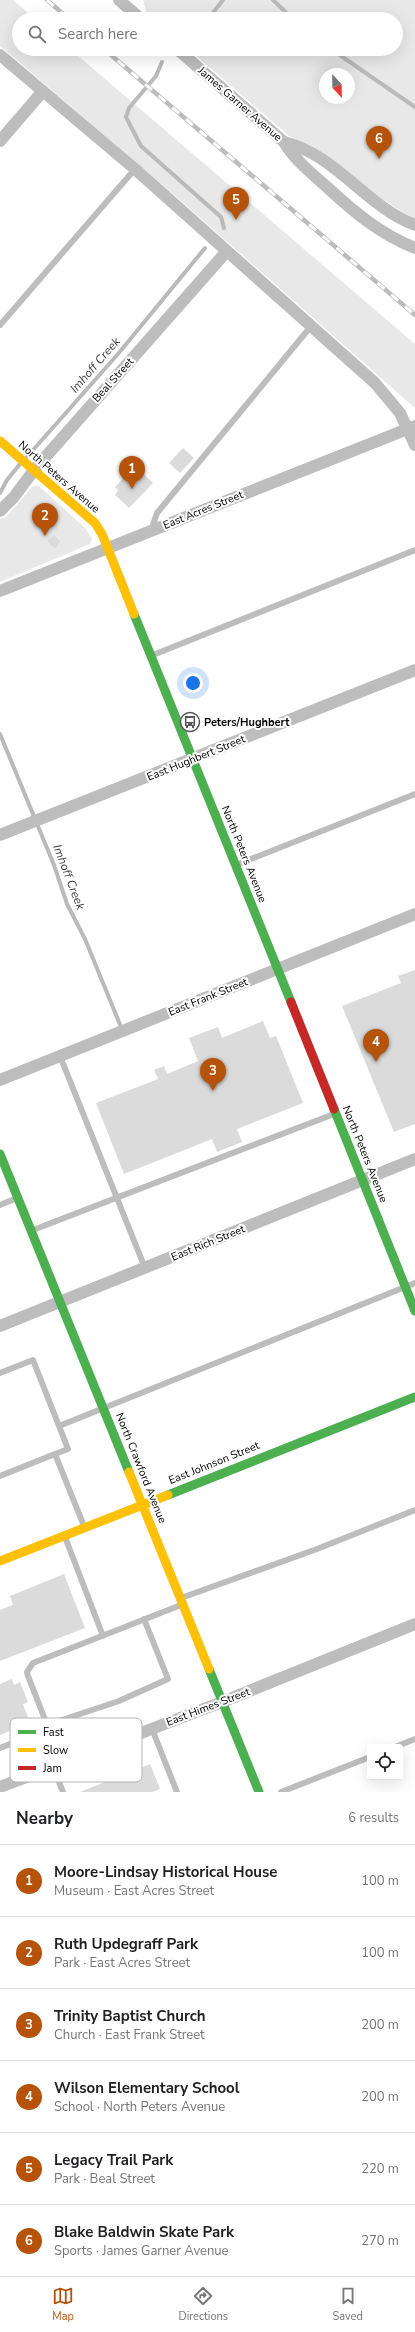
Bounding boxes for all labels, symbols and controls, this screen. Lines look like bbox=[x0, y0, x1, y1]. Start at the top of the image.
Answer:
search box bbox=[12, 12, 403, 56]
icon: search bbox=[26, 23, 48, 45]
text: Search here bbox=[58, 24, 138, 44]
street label: James Garner Avenue bbox=[194, 63, 285, 145]
north arrow bbox=[319, 68, 355, 104]
pin: 6 bbox=[366, 126, 392, 159]
pin: 5 bbox=[223, 187, 249, 220]
water label: Imhoff Creek bbox=[66, 333, 124, 396]
street label: Beal Street bbox=[89, 354, 137, 406]
street label: North Peters Avenue bbox=[15, 438, 103, 517]
pin: 1 bbox=[119, 456, 145, 489]
street label: East Acres Street bbox=[161, 487, 245, 533]
pin: 2 bbox=[32, 503, 58, 536]
your location bbox=[183, 673, 203, 693]
bus stop icon: Peters/Hughbert bbox=[179, 711, 201, 733]
place label: Peters/Hughbert bbox=[204, 715, 290, 730]
street label: East Hughbert Street bbox=[145, 731, 247, 785]
street label: North Peters Avenue bbox=[218, 803, 270, 905]
water label: Imhoff Creek bbox=[49, 842, 89, 913]
street label: East Frank Street bbox=[166, 974, 250, 1020]
pin: 4 bbox=[363, 1029, 389, 1062]
pin: 3 bbox=[200, 1058, 226, 1091]
street label: North Peters Avenue bbox=[339, 1103, 391, 1205]
street label: East Rich Street bbox=[169, 1221, 247, 1265]
street label: North Crawford Avenue bbox=[112, 1411, 170, 1526]
street label: East Johnson Street bbox=[166, 1438, 262, 1488]
street label: East Himes Street bbox=[164, 1684, 252, 1730]
legend bbox=[10, 1718, 142, 1782]
text: Fast bbox=[43, 1725, 64, 1740]
text: Slow bbox=[43, 1743, 68, 1758]
map controls bbox=[367, 1744, 403, 1780]
button: locate bbox=[367, 1744, 403, 1780]
text: Jam bbox=[42, 1761, 62, 1776]
text: Nearby bbox=[16, 1807, 73, 1830]
text: 6 results bbox=[348, 1809, 399, 1827]
text: Moore-Lindsay Historical House bbox=[54, 1862, 277, 1882]
text: 1 bbox=[25, 1872, 33, 1890]
text: 100 m bbox=[361, 1872, 399, 1890]
text: Museum · East Acres Street bbox=[54, 1882, 214, 1900]
text: Ruth Updegraff Park bbox=[54, 1934, 198, 1954]
text: 2 bbox=[25, 1944, 33, 1962]
text: 100 m bbox=[361, 1944, 399, 1962]
text: Park · East Acres Street bbox=[54, 1954, 190, 1972]
text: Trinity Baptist Church bbox=[54, 2006, 206, 2026]
text: 3 bbox=[25, 2016, 33, 2034]
text: 200 m bbox=[361, 2016, 399, 2034]
text: Church · East Frank Street bbox=[54, 2026, 205, 2044]
text: Wilson Elementary School bbox=[54, 2078, 240, 2098]
text: 4 bbox=[25, 2088, 33, 2106]
text: 200 m bbox=[361, 2088, 399, 2106]
text: School · North Peters Avenue bbox=[54, 2098, 225, 2116]
text: Legacy Trail Park bbox=[54, 2150, 173, 2170]
text: 5 bbox=[25, 2160, 33, 2178]
text: 220 m bbox=[361, 2160, 399, 2178]
text: Park · Beal Street bbox=[54, 2170, 155, 2188]
text: Blake Baldwin Skate Park bbox=[54, 2222, 234, 2242]
text: 6 bbox=[25, 2232, 33, 2250]
text: 270 m bbox=[361, 2232, 399, 2250]
text: Sports · James Garner Avenue bbox=[54, 2242, 229, 2260]
tab: Map bbox=[52, 2285, 74, 2324]
tab: Directions bbox=[178, 2285, 228, 2324]
tab: Saved bbox=[332, 2285, 363, 2324]

